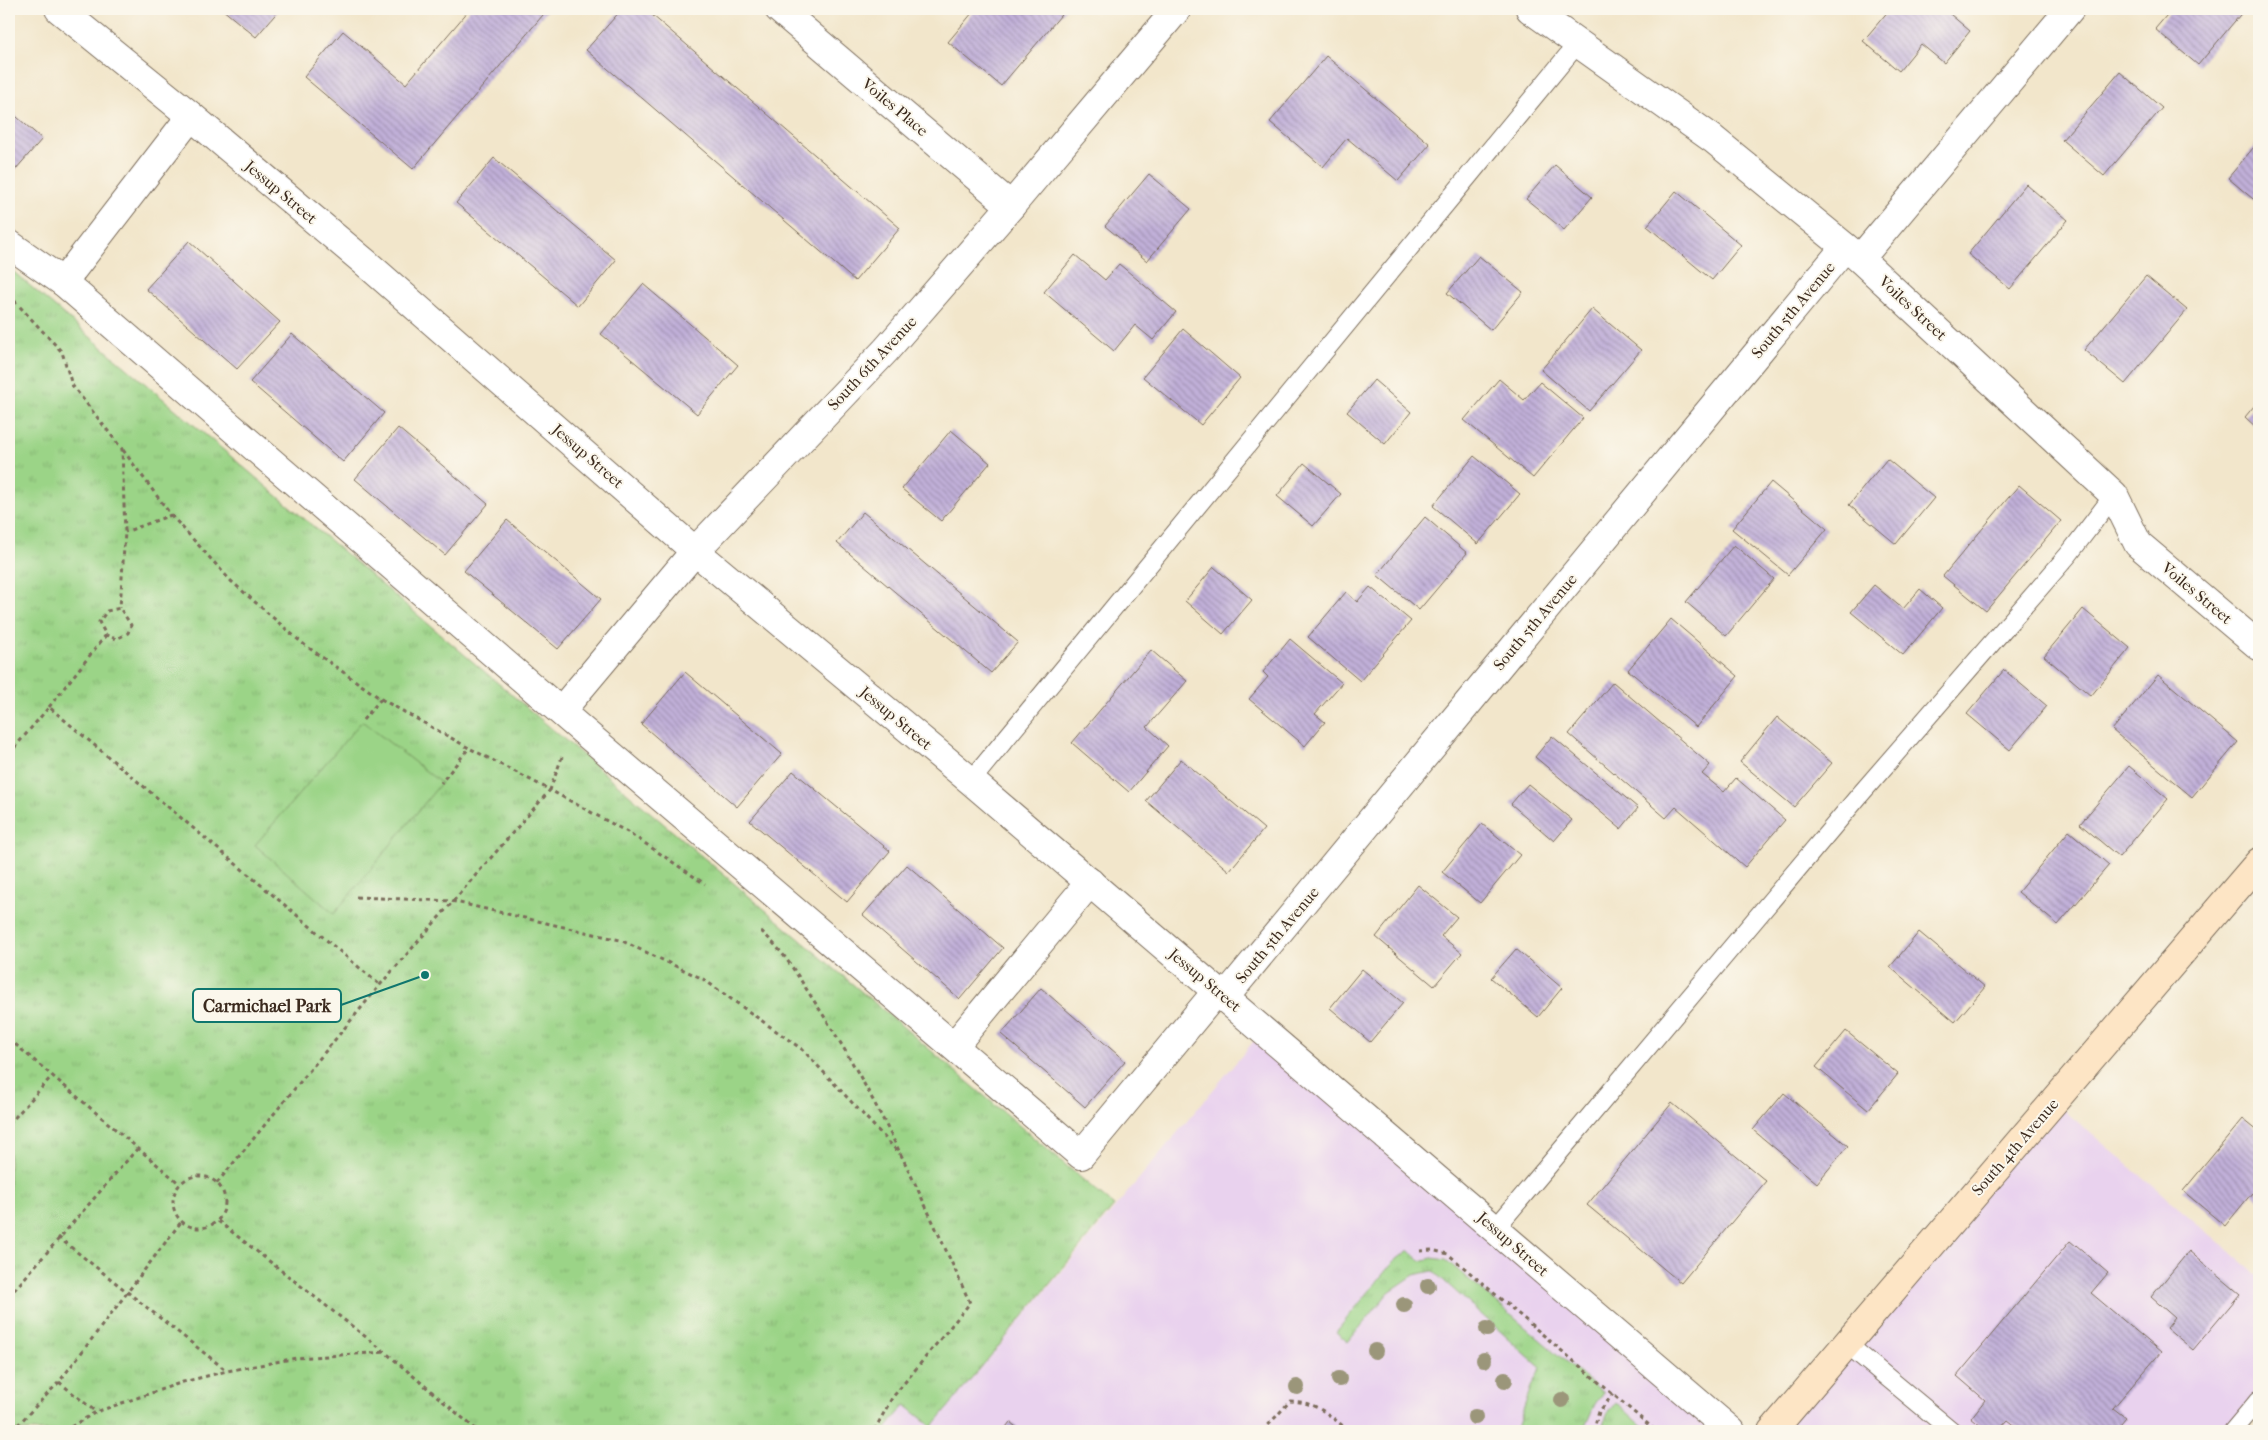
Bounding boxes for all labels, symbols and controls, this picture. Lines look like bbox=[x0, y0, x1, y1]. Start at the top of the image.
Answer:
street label: Voiles Place bbox=[857, 73, 932, 140]
street label: Jessup Street bbox=[239, 155, 321, 228]
street label: South 5th Avenue bbox=[1747, 258, 1839, 362]
street label: Voiles Street bbox=[1874, 271, 1951, 344]
street label: South 6th Avenue bbox=[824, 312, 921, 414]
street label: Jessup Street bbox=[547, 418, 628, 492]
street label: Voiles Street bbox=[2157, 557, 2236, 628]
street label: South 5th Avenue bbox=[1489, 570, 1581, 674]
street label: Jessup Street bbox=[854, 681, 936, 754]
street label: South 5th Avenue bbox=[1231, 883, 1323, 987]
street label: Jessup Street bbox=[1163, 943, 1245, 1016]
callout: Carmichael Park bbox=[193, 989, 341, 1022]
text: Carmichael Park bbox=[203, 996, 332, 1017]
street label: South 4th Avenue bbox=[1968, 1094, 2062, 1199]
street label: Jessup Street bbox=[1472, 1206, 1553, 1280]

